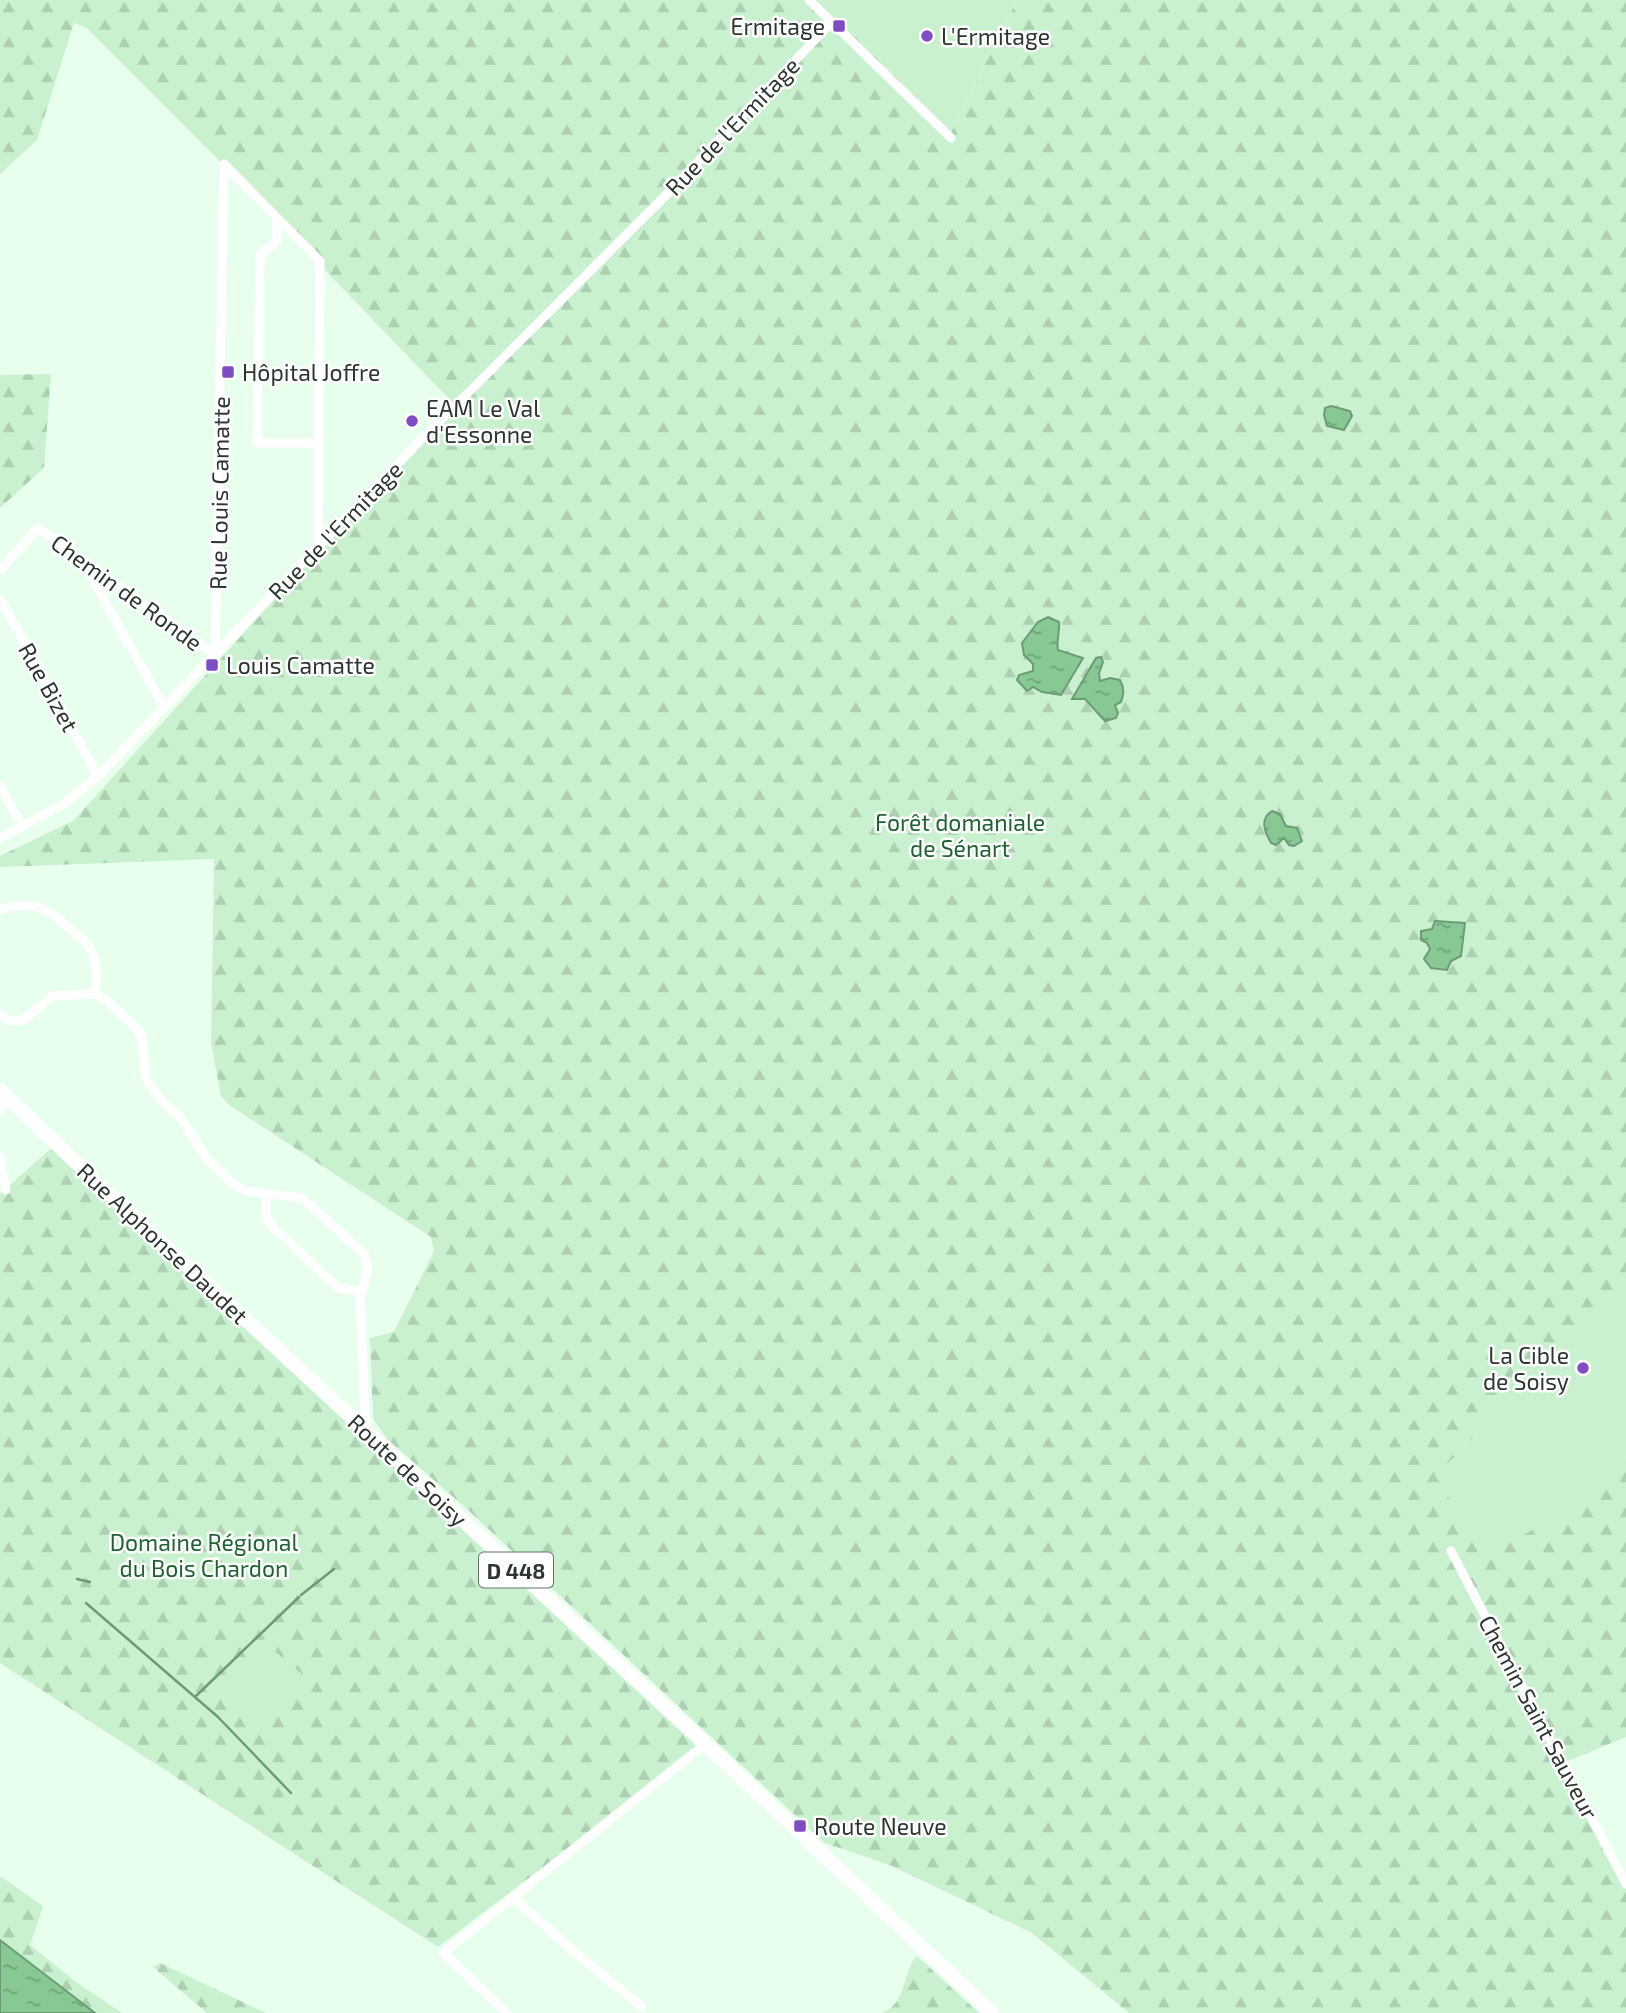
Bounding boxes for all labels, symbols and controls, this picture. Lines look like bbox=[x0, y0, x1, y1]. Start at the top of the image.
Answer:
place label: Ermitage bbox=[731, 12, 825, 40]
marker: Ermitage bbox=[831, 18, 847, 34]
place label: L'Ermitage bbox=[941, 22, 1050, 50]
marker: L'Ermitage bbox=[919, 28, 935, 44]
street label: Rue de l'Ermitage bbox=[659, 51, 805, 201]
place label: Hôpital Joffre bbox=[242, 358, 380, 386]
marker: Hôpital Joffre bbox=[220, 364, 236, 380]
place label: EAM Le Val d'Essonne bbox=[426, 394, 540, 448]
street label: Rue Louis Camatte bbox=[203, 396, 235, 590]
marker: EAM Le Val d'Essonne bbox=[404, 413, 420, 429]
street label: Rue de l'Ermitage bbox=[262, 455, 408, 605]
street label: Chemin de Ronde bbox=[46, 528, 208, 656]
street label: Rue Bizet bbox=[13, 638, 85, 737]
place label: Louis Camatte bbox=[226, 651, 375, 679]
marker: Louis Camatte bbox=[204, 657, 220, 673]
park label: Forêt domaniale de Sénart bbox=[875, 808, 1045, 862]
street label: Rue Alphonse Daudet bbox=[72, 1157, 254, 1329]
place label: La Cible de Soisy bbox=[1483, 1341, 1569, 1395]
marker: La Cible de Soisy bbox=[1575, 1360, 1591, 1376]
street label: Route de Soisy bbox=[343, 1408, 473, 1532]
park label: Domaine Régional du Bois Chardon bbox=[110, 1528, 298, 1582]
road number: D 448 bbox=[479, 1552, 553, 1588]
street label: Chemin Saint Sauveur bbox=[1473, 1610, 1605, 1824]
place label: Route Neuve bbox=[814, 1812, 947, 1840]
marker: Route Neuve bbox=[792, 1818, 808, 1834]

